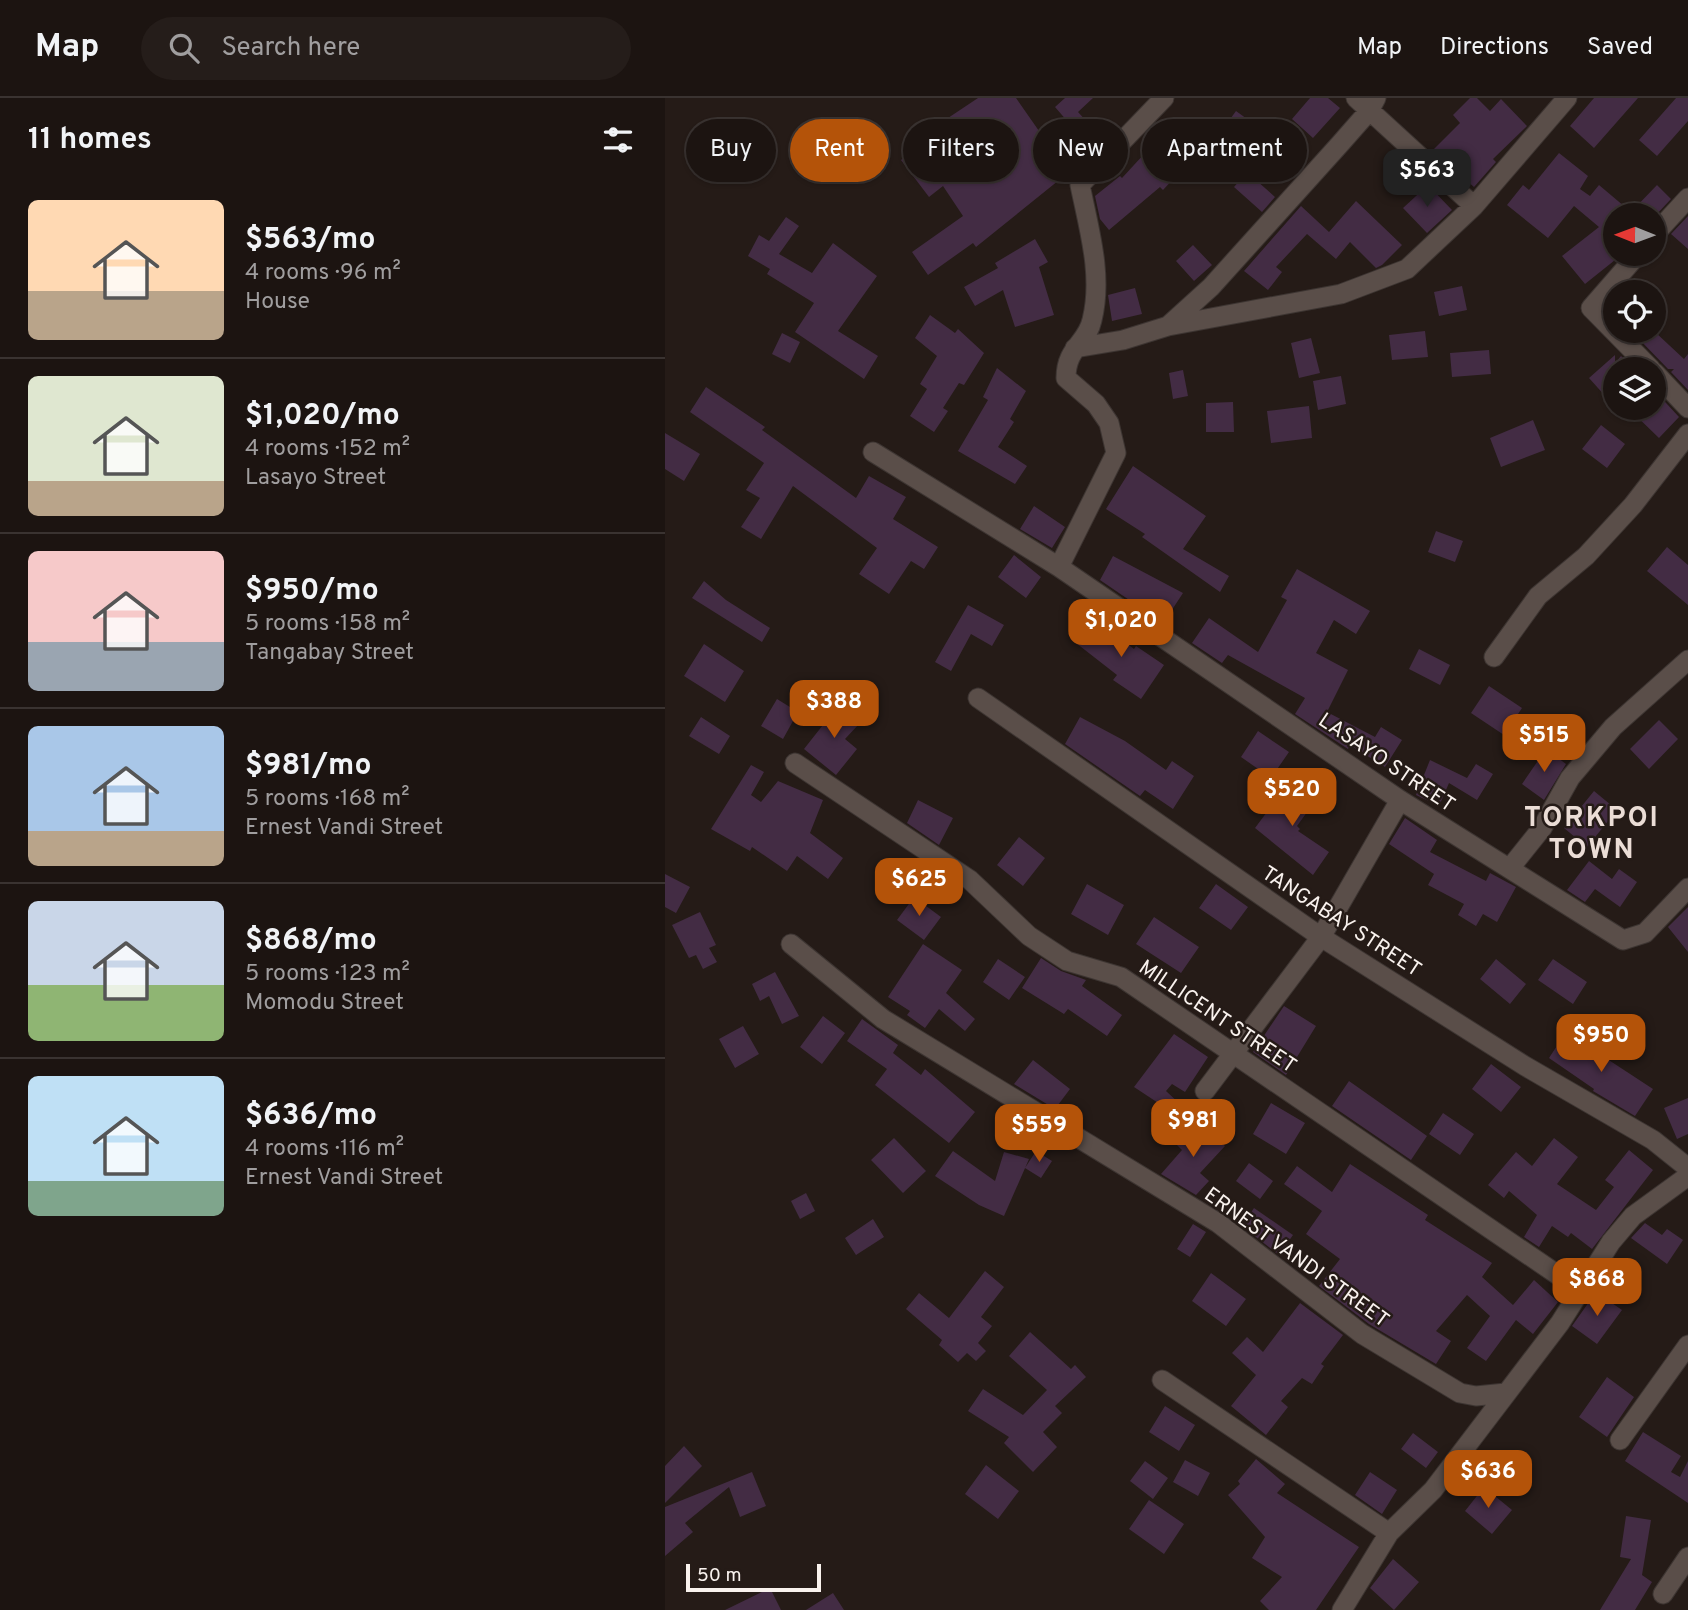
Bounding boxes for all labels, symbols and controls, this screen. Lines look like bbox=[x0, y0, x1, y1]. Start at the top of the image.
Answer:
search box bbox=[141, 17, 631, 80]
text: Map bbox=[35, 27, 99, 69]
icon: search bbox=[165, 29, 203, 67]
text: Search here bbox=[221, 32, 360, 65]
text: Map bbox=[1357, 33, 1402, 63]
text: Directions bbox=[1440, 33, 1549, 63]
text: Saved bbox=[1587, 33, 1653, 63]
chip: Buy bbox=[686, 119, 776, 182]
chip: Rent bbox=[790, 119, 889, 182]
chip: Filters bbox=[903, 119, 1019, 182]
chip: New bbox=[1033, 119, 1128, 182]
chip: Apartment bbox=[1142, 119, 1307, 182]
icon: filters bbox=[599, 121, 637, 159]
text: 11 homes bbox=[28, 122, 152, 159]
pin: $563 bbox=[1386, 150, 1468, 209]
text: $563 bbox=[1399, 157, 1455, 186]
north arrow bbox=[1603, 203, 1666, 266]
map controls bbox=[1603, 203, 1666, 420]
text: $563/mo bbox=[245, 222, 375, 259]
icon: home bbox=[84, 228, 168, 312]
text: 4 rooms · 96 m² bbox=[245, 259, 401, 288]
button: locate bbox=[1603, 280, 1666, 343]
text: House bbox=[245, 288, 310, 317]
button: layers bbox=[1603, 357, 1666, 420]
text: $1,020/mo bbox=[245, 398, 400, 435]
icon: home bbox=[84, 404, 168, 488]
text: 4 rooms · 152 m² bbox=[245, 435, 410, 464]
text: Lasayo Street bbox=[245, 464, 386, 493]
text: $950/mo bbox=[245, 573, 379, 610]
icon: home bbox=[84, 579, 168, 663]
pin: $1,020 bbox=[1064, 600, 1178, 659]
text: $1,020 bbox=[1084, 607, 1158, 636]
text: 5 rooms · 158 m² bbox=[245, 610, 410, 639]
text: Tangabay Street bbox=[245, 639, 414, 668]
pin: $388 bbox=[793, 680, 875, 740]
text: $388 bbox=[806, 688, 862, 717]
street label: LASAYO STREET bbox=[1313, 708, 1460, 819]
pin: $515 bbox=[1503, 714, 1585, 774]
text: $515 bbox=[1518, 722, 1570, 751]
text: $981/mo bbox=[245, 748, 372, 785]
icon: home bbox=[84, 754, 168, 838]
pin: $520 bbox=[1251, 768, 1333, 828]
text: $520 bbox=[1263, 776, 1321, 805]
text: 5 rooms · 168 m² bbox=[245, 785, 410, 814]
district label: TORKPOI TOWN bbox=[1524, 801, 1660, 869]
text: Ernest Vandi Street bbox=[245, 814, 443, 843]
pin: $625 bbox=[878, 858, 960, 918]
street label: TANGABAY STREET bbox=[1256, 861, 1426, 984]
text: $625 bbox=[891, 866, 947, 895]
text: $868/mo bbox=[245, 923, 377, 960]
icon: home bbox=[84, 929, 168, 1013]
street label: MILLICENT STREET bbox=[1133, 954, 1301, 1080]
text: 5 rooms · 123 m² bbox=[245, 960, 410, 989]
text: Momodu Street bbox=[245, 989, 404, 1018]
pin: $950 bbox=[1560, 1014, 1642, 1074]
text: $950 bbox=[1572, 1022, 1630, 1051]
text: $636/mo bbox=[245, 1098, 377, 1135]
pin: $981 bbox=[1152, 1100, 1234, 1159]
icon: home bbox=[84, 1104, 168, 1188]
pin: $559 bbox=[998, 1104, 1080, 1164]
text: $981 bbox=[1167, 1107, 1219, 1136]
text: $559 bbox=[1011, 1112, 1067, 1141]
text: 4 rooms · 116 m² bbox=[245, 1135, 404, 1164]
text: Ernest Vandi Street bbox=[245, 1164, 443, 1193]
street label: ERNEST VANDI STREET bbox=[1198, 1182, 1394, 1334]
pin: $868 bbox=[1556, 1258, 1638, 1318]
text: $868 bbox=[1569, 1266, 1625, 1295]
pin: $636 bbox=[1447, 1450, 1529, 1510]
text: $636 bbox=[1460, 1458, 1516, 1487]
scale bar bbox=[686, 1561, 821, 1593]
text: 50 m bbox=[697, 1564, 742, 1588]

